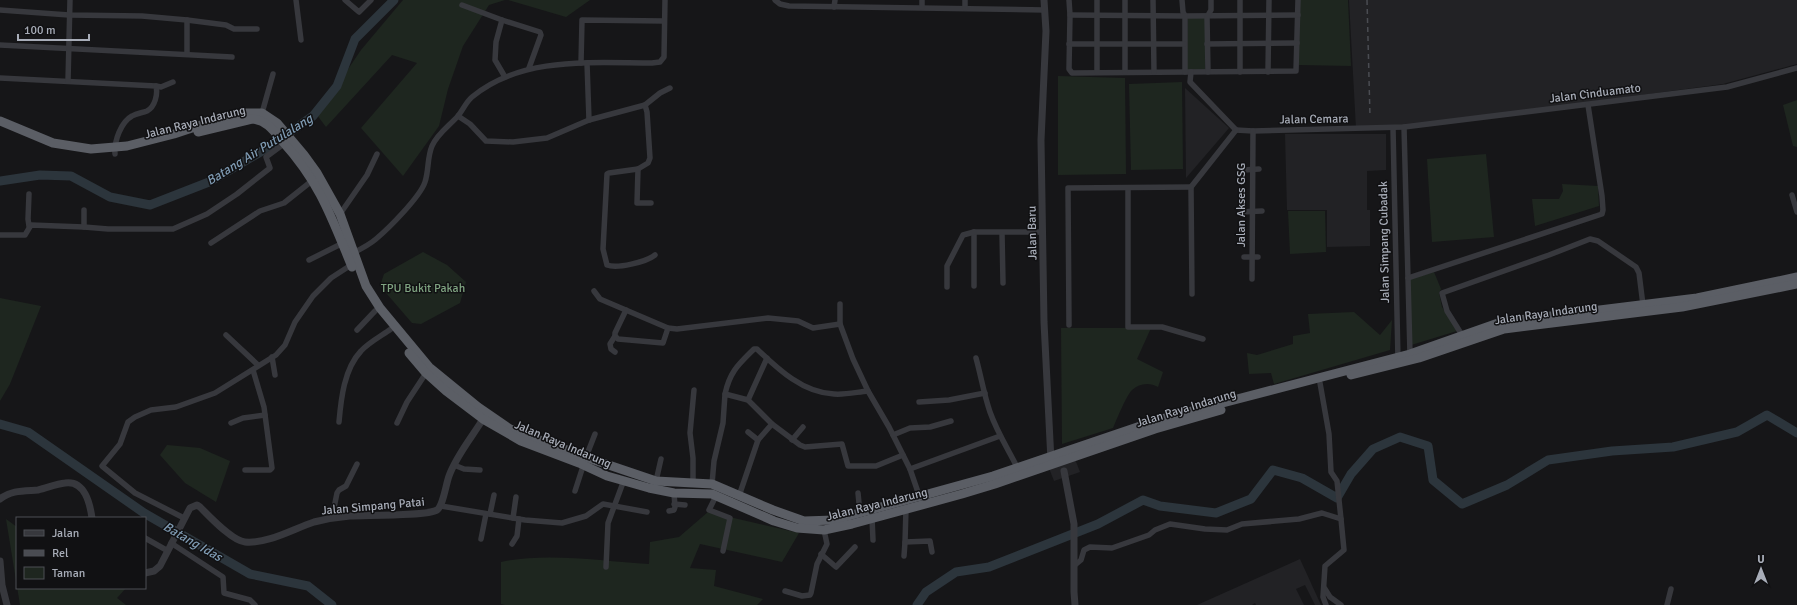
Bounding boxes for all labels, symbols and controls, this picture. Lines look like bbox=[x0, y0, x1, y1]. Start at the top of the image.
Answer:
scale bar bbox=[18, 16, 89, 42]
text: 100 m bbox=[24, 23, 56, 38]
street label: Jalan Cinduamato bbox=[1549, 80, 1642, 107]
street label: Jalan Raya Indarung bbox=[143, 103, 247, 142]
water label: Batang Air Putulalang bbox=[203, 110, 317, 189]
street label: Jalan Cemara bbox=[1279, 111, 1349, 128]
street label: Jalan Akses GSG bbox=[1234, 163, 1249, 247]
street label: Jalan Simpang Cubadak bbox=[1376, 181, 1393, 303]
street label: Jalan Baru bbox=[1025, 206, 1040, 260]
park label: TPU Bukit Pakah bbox=[381, 281, 465, 296]
street label: Jalan Raya Indarung bbox=[1494, 299, 1598, 328]
street label: Jalan Raya Indarung bbox=[1134, 386, 1238, 431]
street label: Jalan Raya Indarung bbox=[512, 417, 613, 472]
street label: Jalan Raya Indarung bbox=[825, 485, 929, 524]
street label: Jalan Simpang Patai bbox=[321, 495, 425, 518]
legend bbox=[16, 517, 146, 589]
water label: Batang Idas bbox=[160, 519, 226, 566]
text: Jalan bbox=[52, 526, 79, 541]
text: Rel bbox=[52, 546, 69, 561]
north arrow bbox=[1741, 549, 1781, 589]
text: U bbox=[1757, 553, 1765, 566]
text: Taman bbox=[52, 566, 85, 581]

